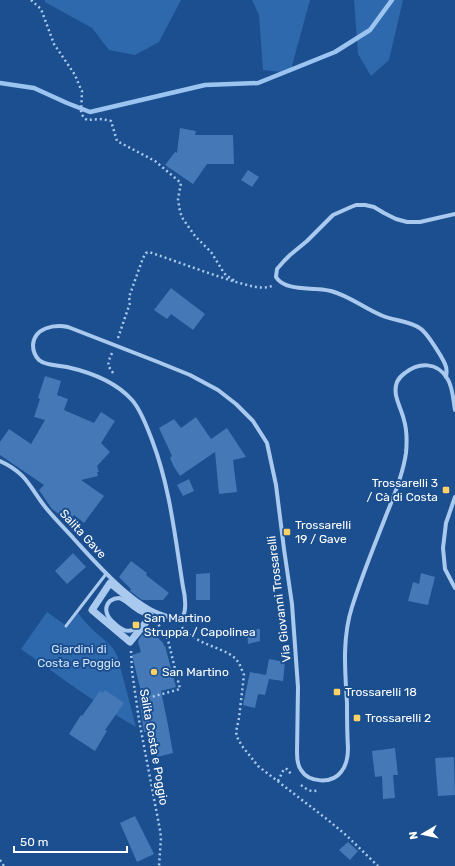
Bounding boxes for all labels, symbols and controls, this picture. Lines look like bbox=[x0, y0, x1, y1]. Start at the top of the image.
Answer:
place label: Trossarelli 3 / Cà di Costa bbox=[366, 476, 438, 504]
marker: Trossarelli 3 / Cà di Costa bbox=[441, 485, 451, 495]
street label: Salita Gave bbox=[57, 507, 109, 562]
place label: Trossarelli 19 / Gave bbox=[295, 518, 351, 546]
marker: Trossarelli 19 / Gave bbox=[282, 527, 292, 537]
street label: Via Giovanni Trossarelli bbox=[264, 535, 294, 663]
place label: San Martino Struppa / Capolinea bbox=[144, 611, 256, 639]
marker: San Martino Struppa / Capolinea bbox=[131, 620, 141, 630]
park label: Giardini di Costa e Poggio bbox=[37, 642, 121, 670]
place label: San Martino bbox=[162, 665, 229, 679]
marker: San Martino bbox=[149, 667, 159, 677]
place label: Trossarelli 18 bbox=[345, 685, 417, 699]
marker: Trossarelli 18 bbox=[332, 687, 342, 697]
street label: Salita Costa e Poggio bbox=[137, 688, 171, 806]
place label: Trossarelli 2 bbox=[365, 711, 431, 725]
marker: Trossarelli 2 bbox=[352, 713, 362, 723]
north arrow bbox=[403, 814, 443, 854]
scale bar bbox=[14, 828, 127, 854]
text: N bbox=[407, 830, 421, 840]
text: 50 m bbox=[20, 835, 48, 849]

